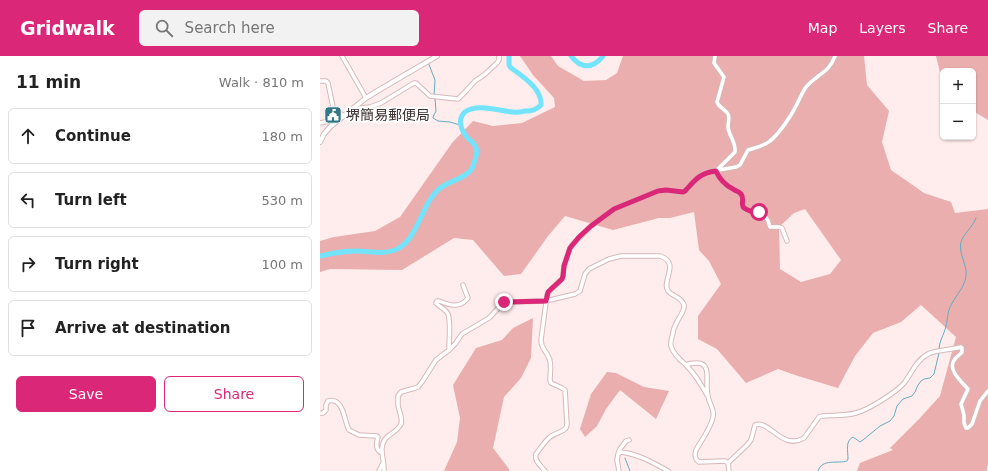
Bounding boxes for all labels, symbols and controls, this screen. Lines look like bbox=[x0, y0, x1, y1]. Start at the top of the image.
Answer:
search box bbox=[139, 10, 419, 46]
text: Gridwalk bbox=[20, 17, 115, 39]
icon: search bbox=[153, 17, 175, 39]
text: Search here bbox=[185, 19, 275, 37]
text: Map bbox=[808, 20, 837, 36]
text: Layers bbox=[859, 20, 906, 36]
text: Share bbox=[928, 20, 968, 36]
map controls bbox=[940, 68, 976, 140]
button: + bbox=[940, 68, 976, 104]
text: 11 min bbox=[16, 72, 81, 92]
text: Walk · 810 m bbox=[219, 75, 304, 90]
button: − bbox=[940, 104, 976, 140]
public building icon: 堺簡易郵便局 bbox=[323, 105, 343, 125]
place label: 堺簡易郵便局 bbox=[346, 107, 430, 123]
icon: ahead bbox=[17, 125, 39, 147]
text: Continue bbox=[55, 127, 131, 145]
text: 180 m bbox=[261, 129, 303, 144]
icon: left bbox=[17, 189, 39, 211]
text: Turn left bbox=[55, 191, 127, 209]
text: 530 m bbox=[261, 193, 303, 208]
route start bbox=[750, 203, 768, 221]
icon: right bbox=[17, 253, 39, 275]
text: Turn right bbox=[55, 255, 139, 273]
text: 100 m bbox=[261, 257, 303, 272]
route end bbox=[495, 293, 513, 311]
icon: arrive bbox=[17, 317, 39, 339]
text: Arrive at destination bbox=[55, 319, 230, 337]
button: Save bbox=[16, 376, 156, 412]
button: Share bbox=[164, 376, 304, 412]

